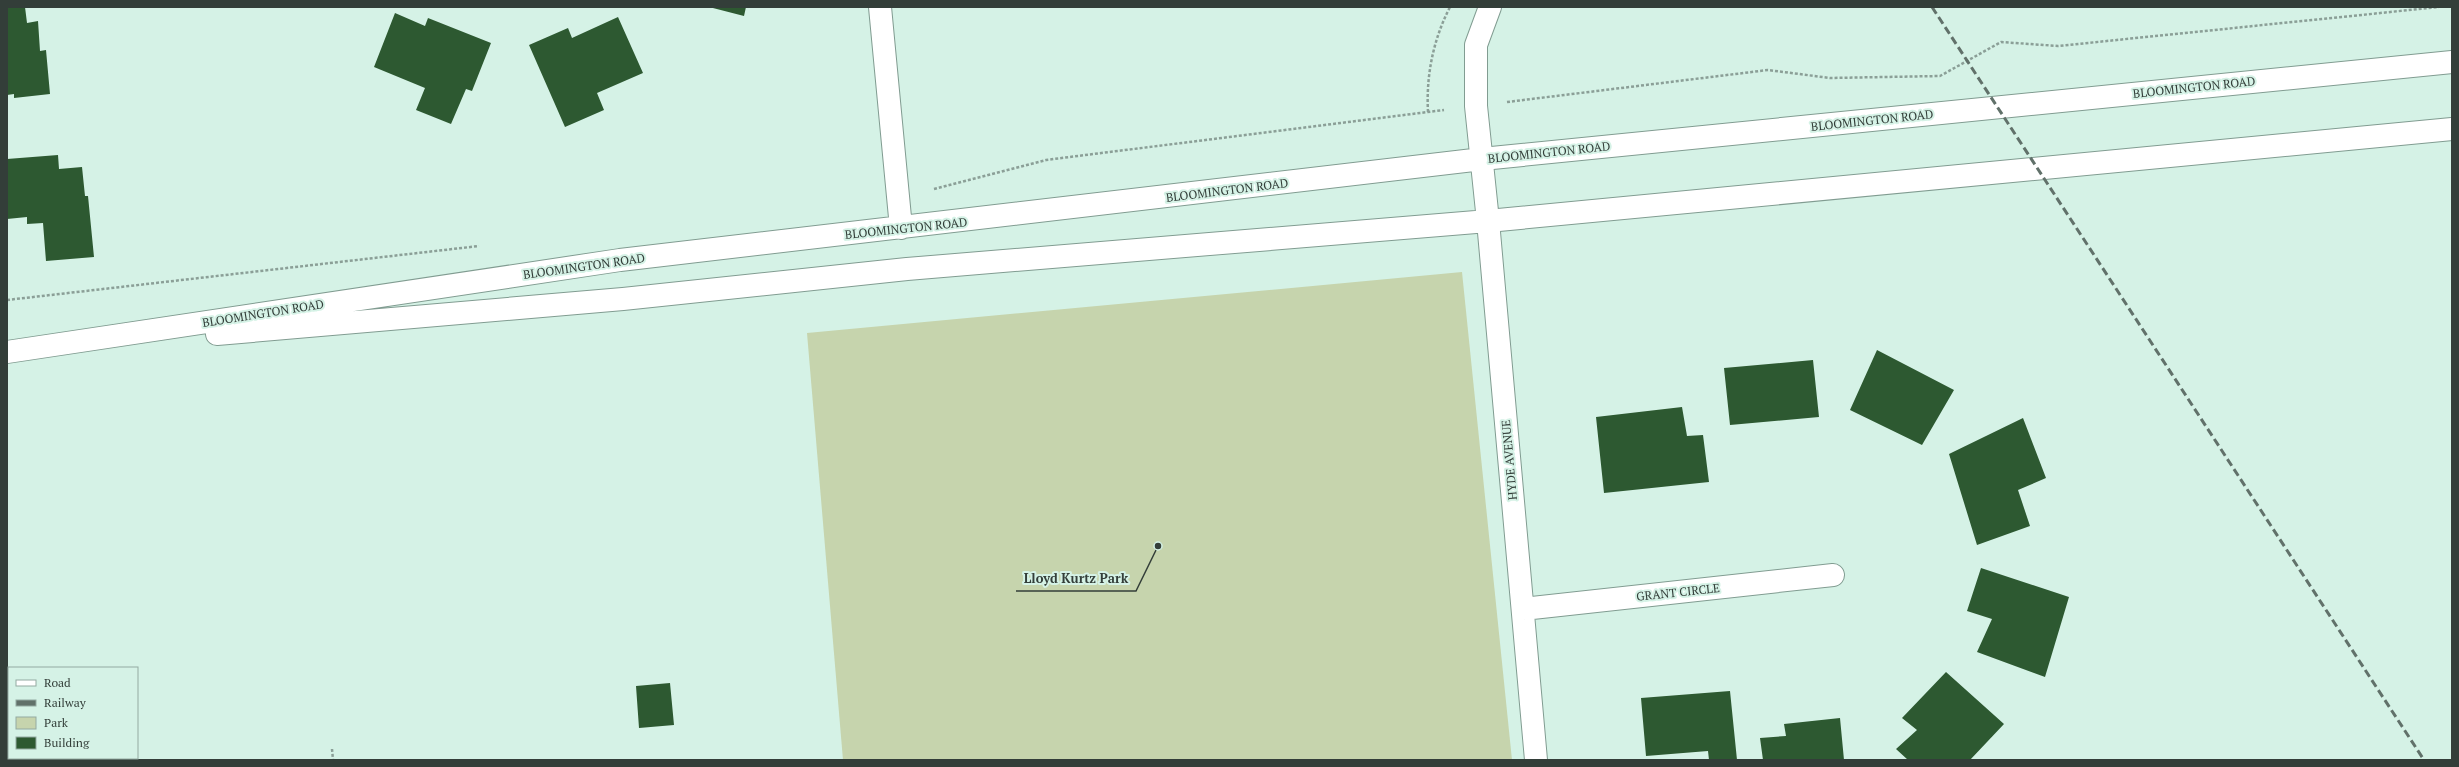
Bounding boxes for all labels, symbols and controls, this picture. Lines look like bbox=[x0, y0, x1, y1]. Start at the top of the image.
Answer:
street label: BLOOMINGTON ROAD bbox=[2132, 73, 2256, 101]
street label: BLOOMINGTON ROAD bbox=[1810, 106, 1934, 134]
street label: BLOOMINGTON ROAD bbox=[1487, 138, 1611, 166]
street label: BLOOMINGTON ROAD bbox=[1165, 175, 1289, 205]
street label: BLOOMINGTON ROAD bbox=[844, 214, 968, 242]
street label: BLOOMINGTON ROAD bbox=[522, 250, 646, 282]
street label: BLOOMINGTON ROAD bbox=[201, 296, 325, 330]
street label: HYDE AVENUE bbox=[1498, 419, 1520, 501]
callout: Lloyd Kurtz Park bbox=[1016, 566, 1136, 591]
text: Lloyd Kurtz Park bbox=[1024, 569, 1129, 587]
street label: GRANT CIRCLE bbox=[1636, 580, 1720, 604]
legend bbox=[8, 667, 138, 759]
text: Road bbox=[44, 675, 71, 690]
text: Railway bbox=[44, 695, 87, 710]
text: Park bbox=[44, 715, 69, 730]
text: Building bbox=[44, 735, 90, 750]

